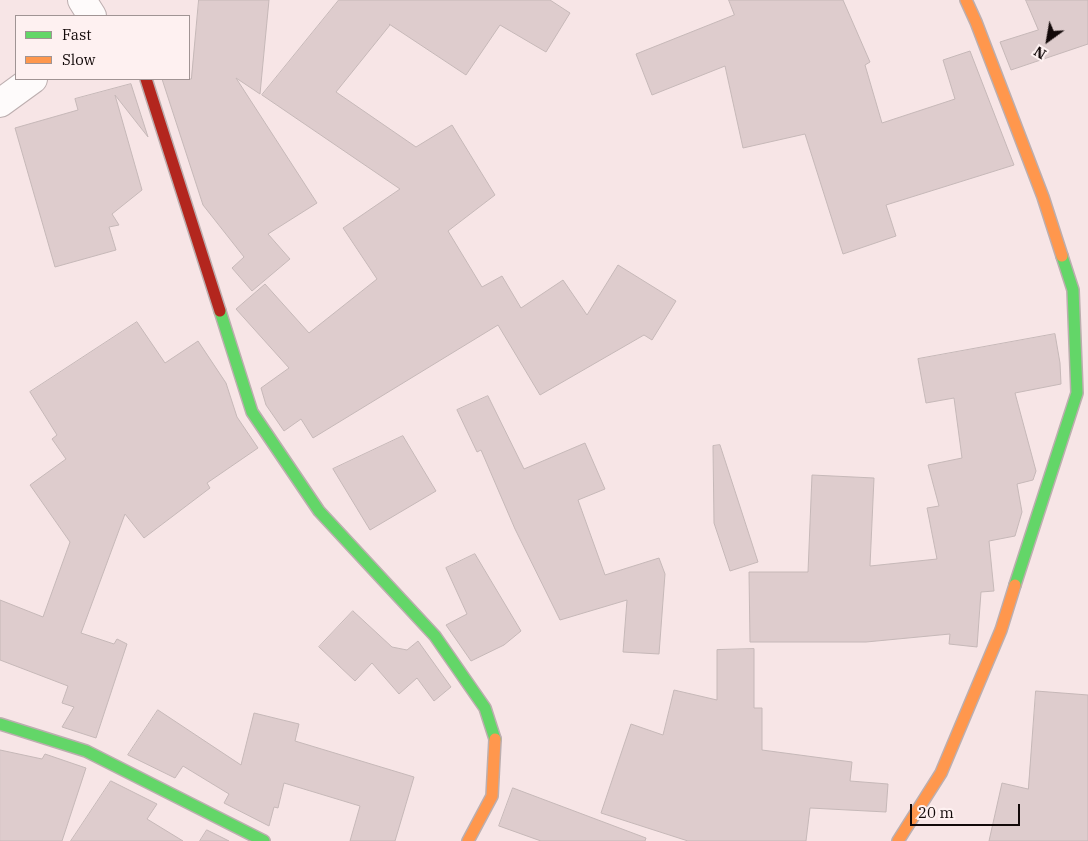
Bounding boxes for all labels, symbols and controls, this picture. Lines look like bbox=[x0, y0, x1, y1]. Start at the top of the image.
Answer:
legend bbox=[15, 15, 190, 80]
north arrow bbox=[1023, 15, 1073, 65]
text: Fast bbox=[62, 25, 92, 44]
text: N bbox=[1031, 42, 1050, 63]
text: Slow bbox=[62, 50, 95, 69]
scale bar bbox=[913, 794, 1023, 826]
text: 20 m bbox=[918, 803, 954, 822]

